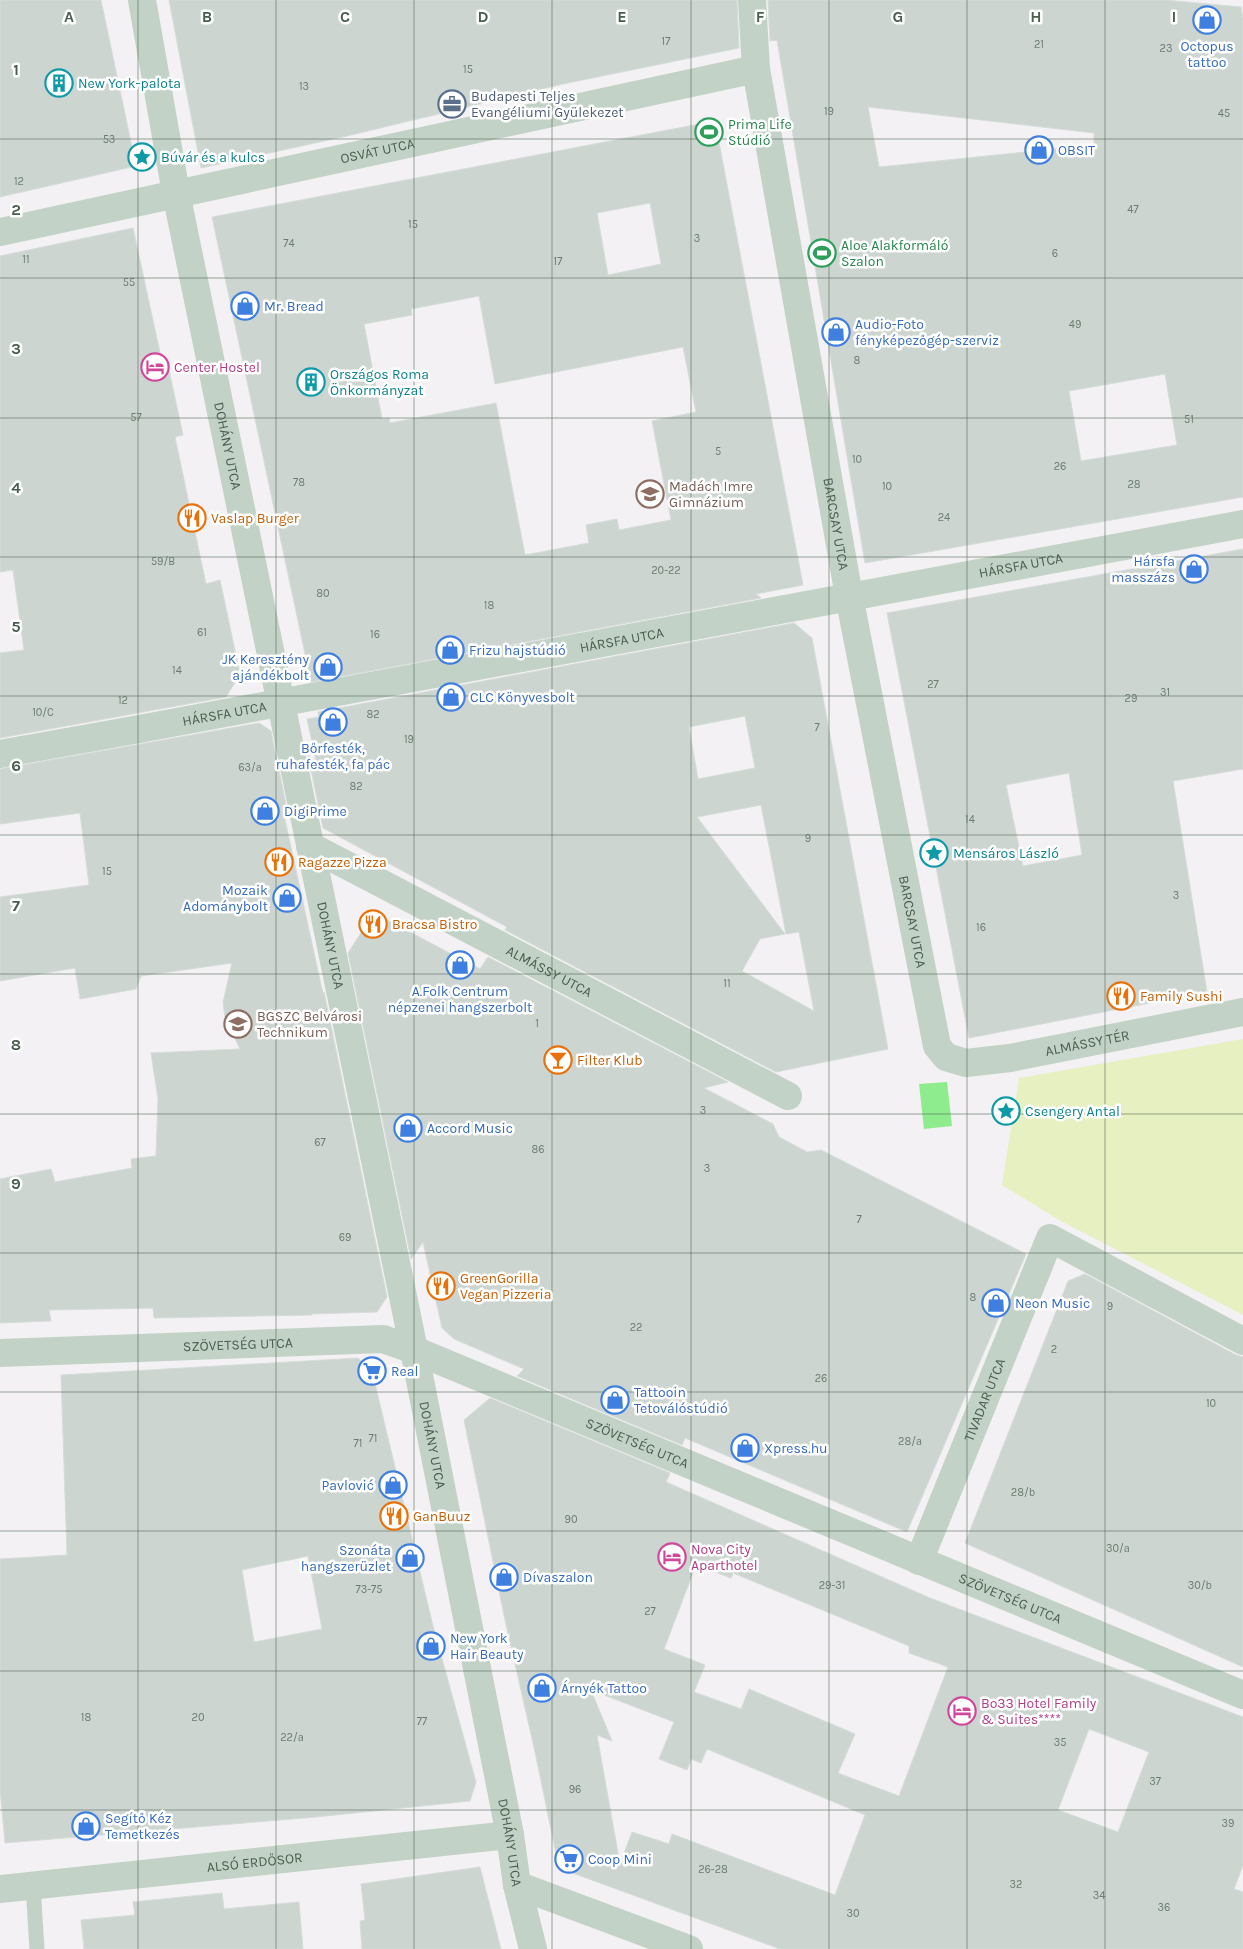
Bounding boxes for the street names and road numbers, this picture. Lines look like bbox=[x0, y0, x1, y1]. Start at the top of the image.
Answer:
street label: OSVÁT UTCA bbox=[339, 134, 416, 167]
street label: DOHÁNY UTCA bbox=[211, 400, 245, 491]
street label: BARCSAY UTCA bbox=[820, 476, 853, 572]
street label: HÁRSFA UTCA bbox=[977, 549, 1064, 581]
street label: HÁRSFA UTCA bbox=[578, 624, 665, 656]
street label: HÁRSFA UTCA bbox=[181, 697, 268, 729]
street label: BARCSAY UTCA bbox=[895, 874, 930, 969]
street label: DOHÁNY UTCA bbox=[313, 900, 348, 991]
street label: ALMÁSSY UTCA bbox=[503, 942, 595, 1001]
street label: ALMÁSSY TÉR bbox=[1044, 1026, 1131, 1059]
street label: SZÖVETSÉG UTCA bbox=[183, 1334, 293, 1355]
street label: TIVADAR UTCA bbox=[960, 1356, 1009, 1444]
street label: DOHÁNY UTCA bbox=[416, 1400, 450, 1490]
street label: SZÖVETSÉG UTCA bbox=[583, 1414, 691, 1472]
street label: SZÖVETSÉG UTCA bbox=[956, 1569, 1064, 1627]
street label: DOHÁNY UTCA bbox=[494, 1797, 526, 1888]
street label: ALSÓ ERDŐSOR bbox=[206, 1849, 303, 1876]

